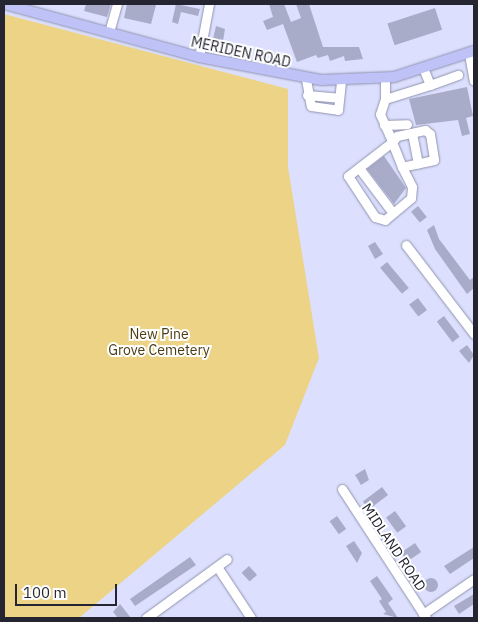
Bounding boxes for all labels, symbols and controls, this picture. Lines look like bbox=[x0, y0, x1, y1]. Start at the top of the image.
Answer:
street label: MERIDEN ROAD bbox=[189, 33, 293, 71]
park label: New Pine Grove Cemetery bbox=[108, 326, 210, 358]
street label: MIDLAND ROAD bbox=[358, 500, 430, 594]
scale bar bbox=[18, 574, 120, 606]
text: 100 m bbox=[23, 583, 67, 602]

